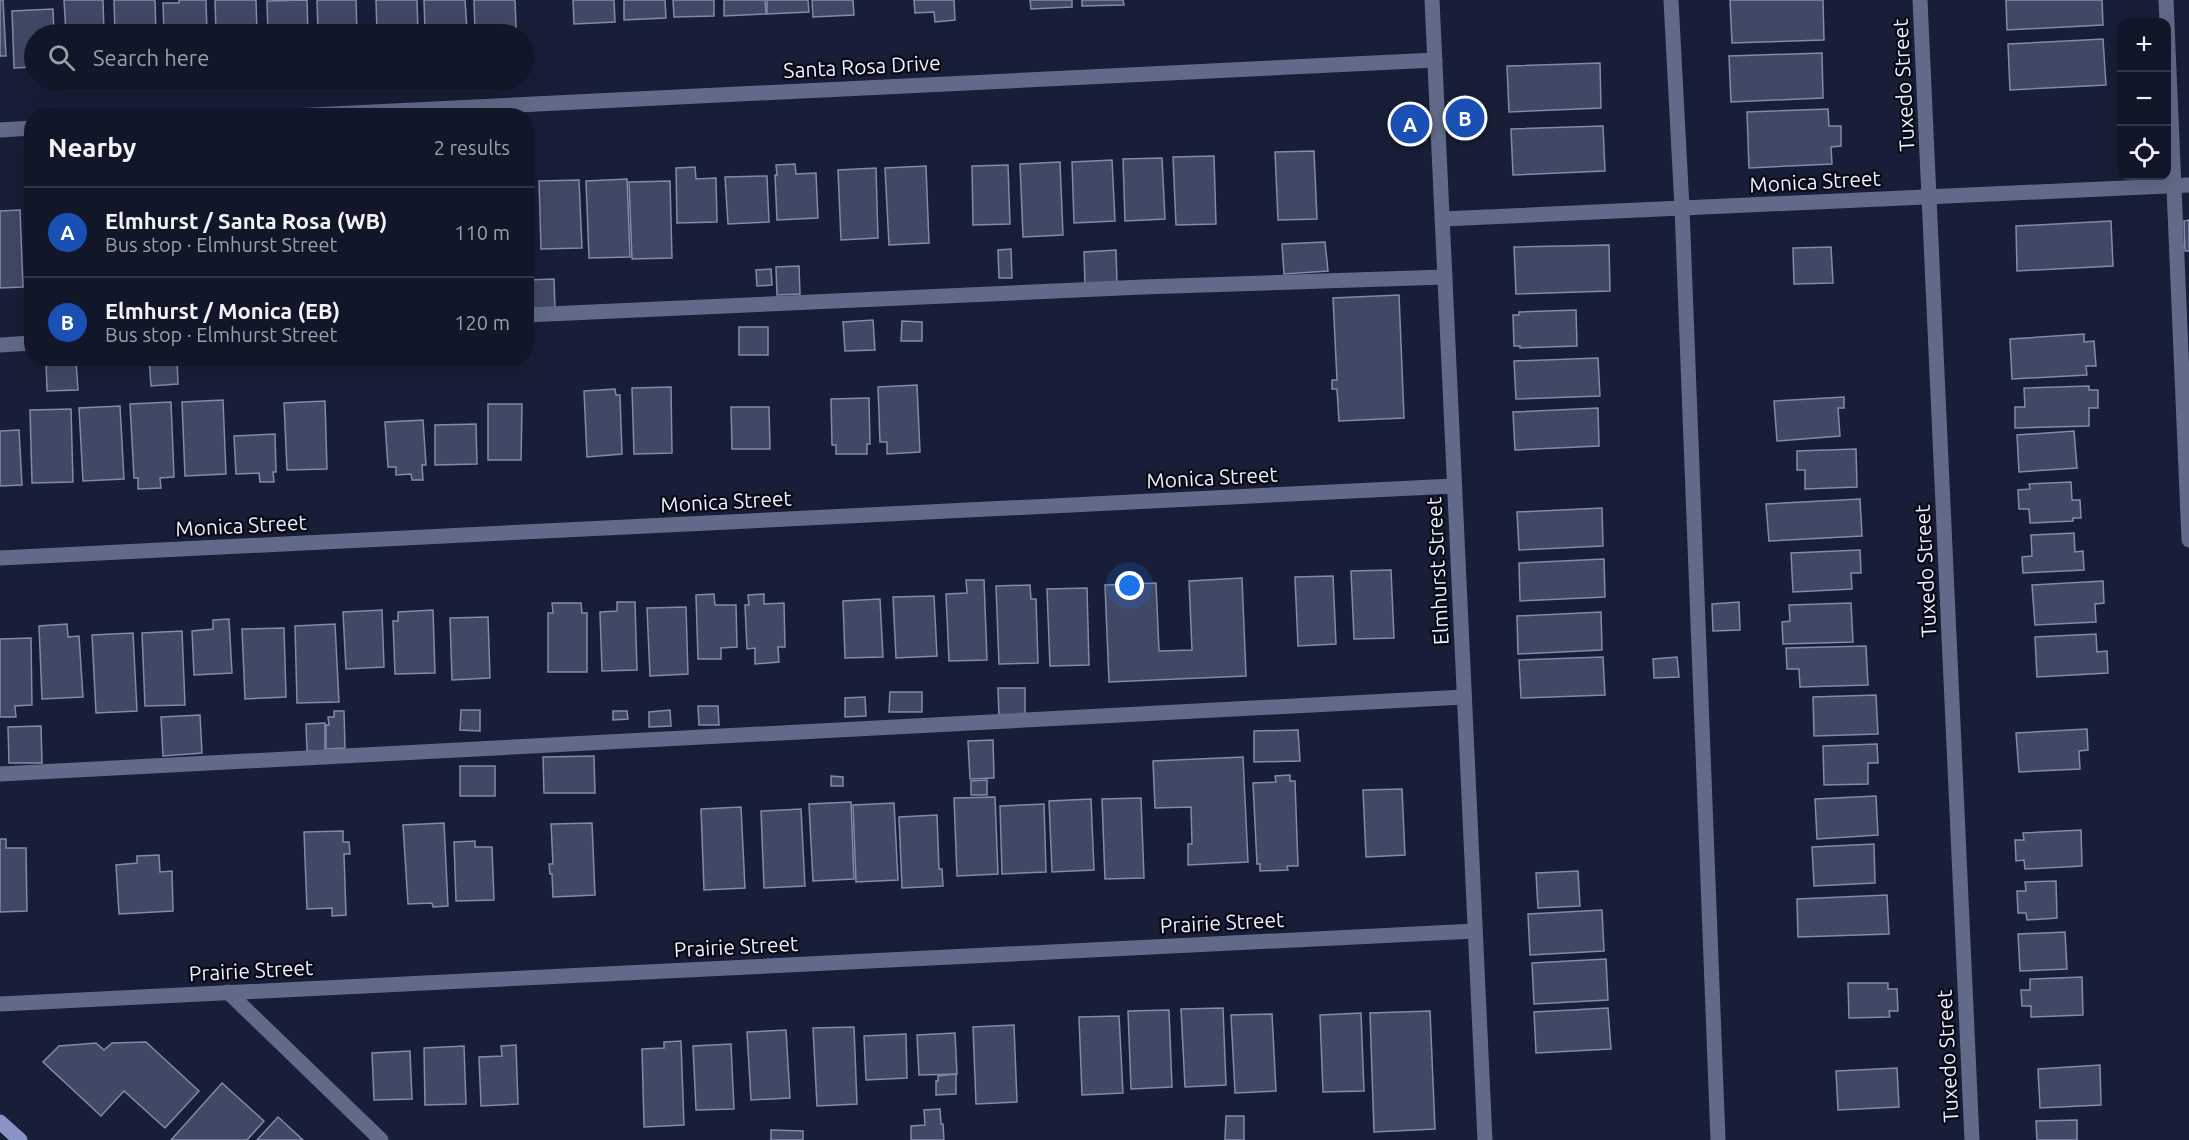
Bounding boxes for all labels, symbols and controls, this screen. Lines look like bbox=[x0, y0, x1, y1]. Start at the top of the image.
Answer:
street label: Tuxedo Street bbox=[1888, 18, 1918, 152]
map controls bbox=[2117, 18, 2171, 180]
button: + bbox=[2117, 18, 2171, 72]
search box bbox=[24, 24, 534, 90]
icon: search bbox=[45, 41, 78, 74]
text: Search here bbox=[93, 45, 209, 70]
street label: Santa Rosa Drive bbox=[783, 50, 941, 82]
button: − bbox=[2117, 72, 2171, 126]
pin: B bbox=[1446, 96, 1484, 140]
pin: A bbox=[1390, 102, 1430, 146]
button: locate bbox=[2117, 126, 2171, 180]
text: Nearby bbox=[48, 133, 136, 162]
text: 2 results bbox=[434, 136, 510, 159]
street label: Monica Street bbox=[1749, 166, 1881, 196]
text: Elmhurst / Santa Rosa (WB) bbox=[105, 208, 387, 233]
text: A bbox=[60, 221, 75, 244]
text: 110 m bbox=[454, 221, 510, 244]
text: Bus stop · Elmhurst Street bbox=[105, 233, 337, 256]
text: Elmhurst / Monica (EB) bbox=[105, 298, 340, 323]
text: B bbox=[61, 311, 74, 334]
text: 120 m bbox=[454, 311, 510, 334]
text: Bus stop · Elmhurst Street bbox=[105, 323, 337, 346]
street label: Monica Street bbox=[1146, 462, 1278, 492]
street label: Monica Street bbox=[660, 486, 792, 516]
street label: Elmhurst Street bbox=[1421, 496, 1453, 646]
street label: Tuxedo Street bbox=[1910, 504, 1940, 638]
street label: Monica Street bbox=[175, 510, 307, 540]
your location bbox=[1115, 571, 1144, 600]
street label: Prairie Street bbox=[1159, 907, 1285, 937]
street label: Prairie Street bbox=[673, 931, 799, 961]
street label: Prairie Street bbox=[188, 955, 314, 985]
street label: Tuxedo Street bbox=[1932, 989, 1962, 1123]

